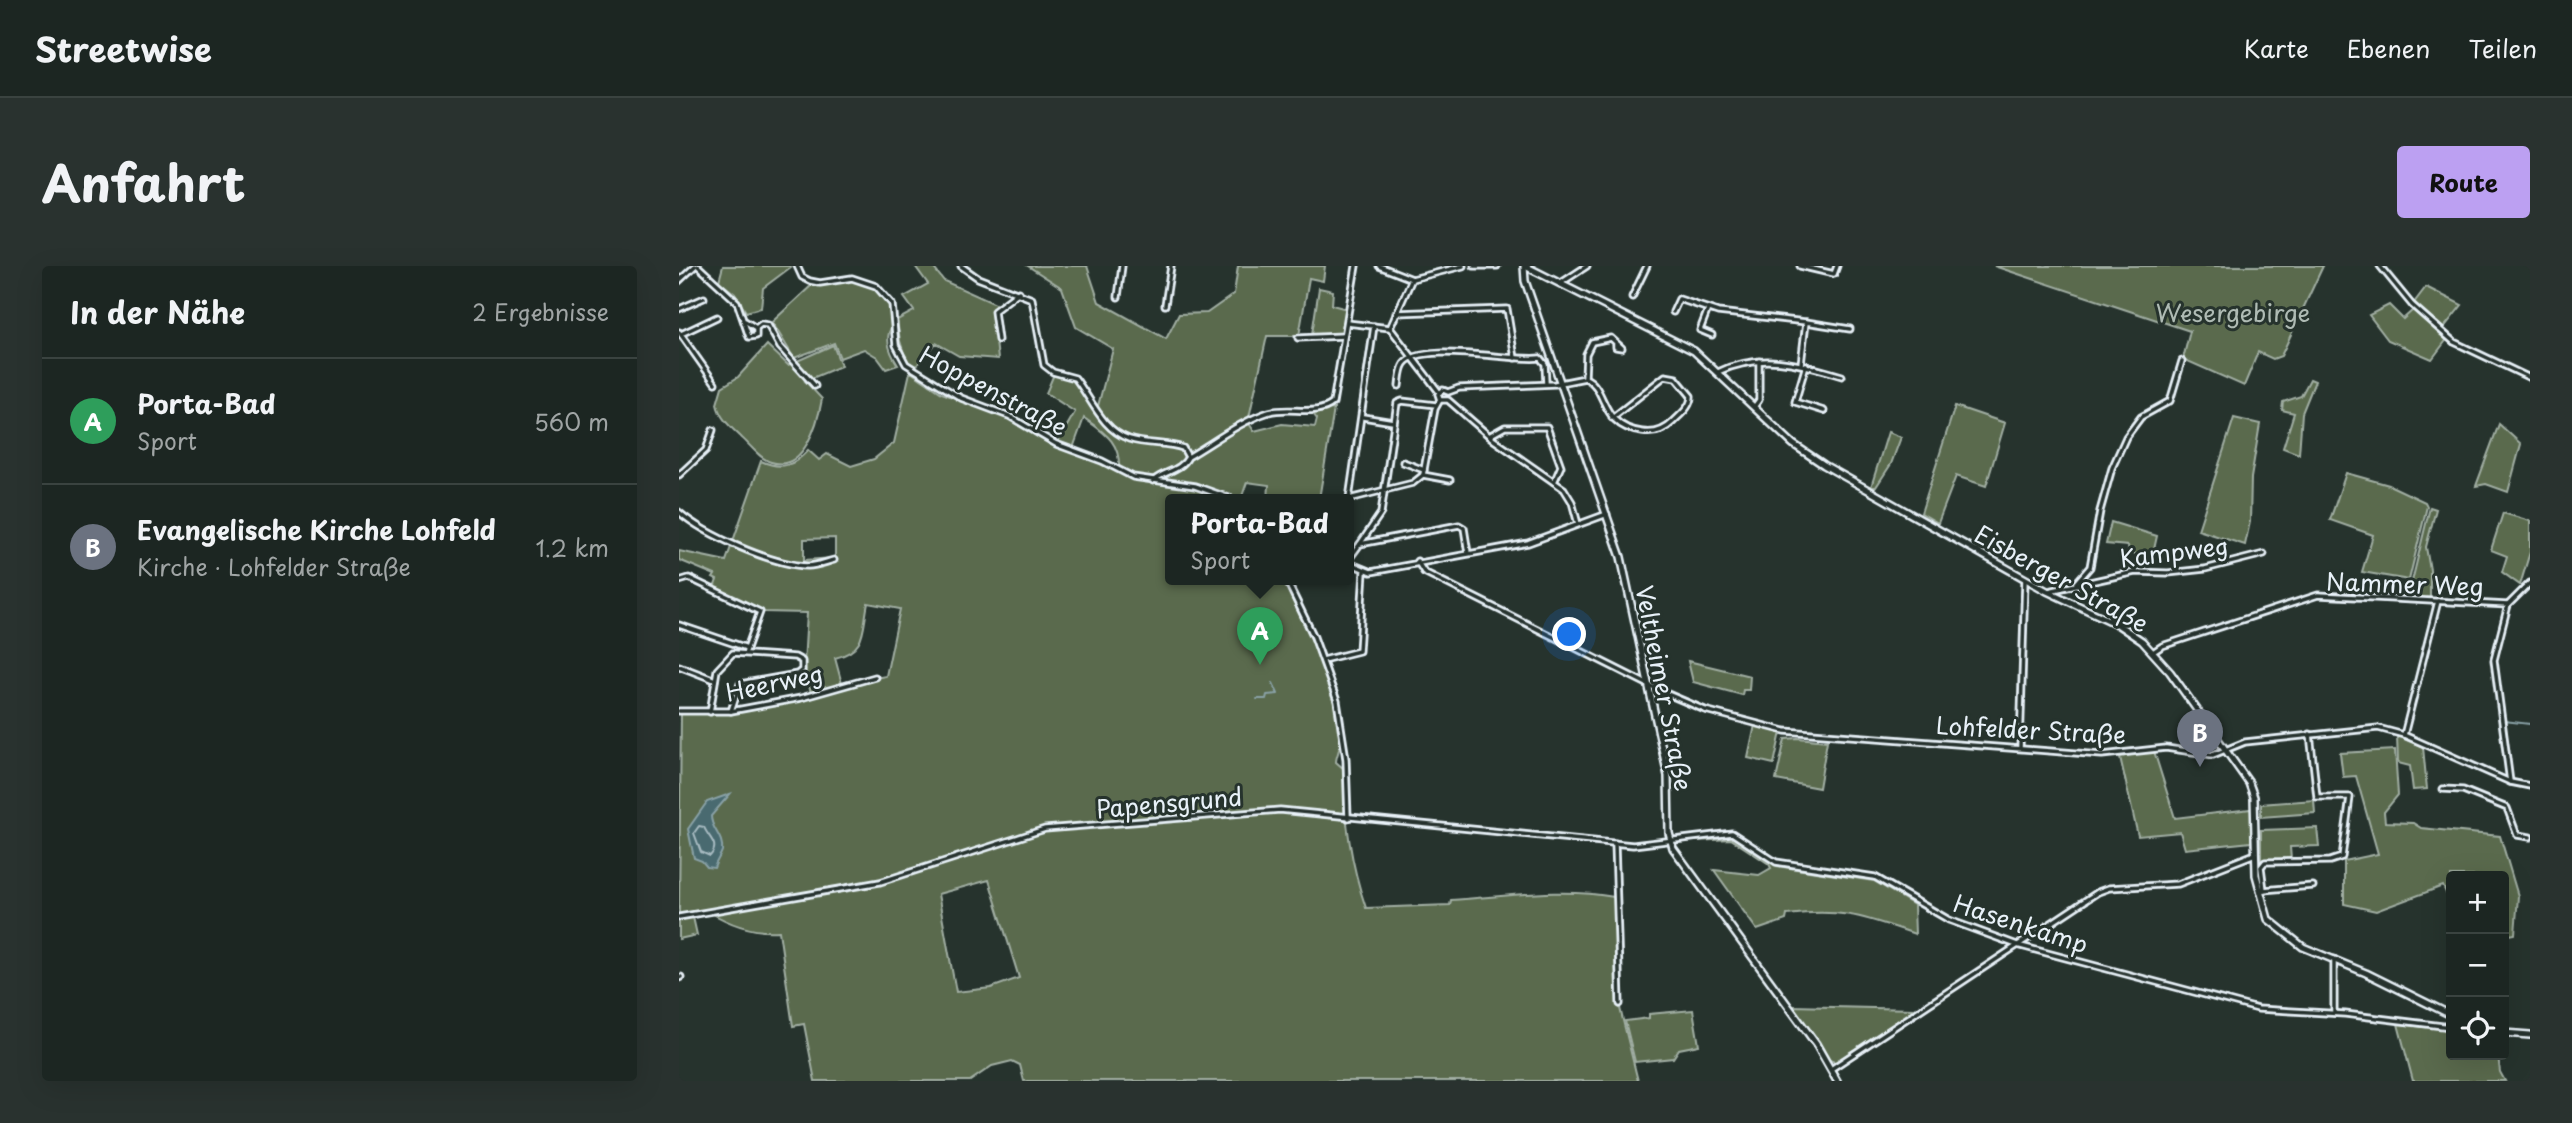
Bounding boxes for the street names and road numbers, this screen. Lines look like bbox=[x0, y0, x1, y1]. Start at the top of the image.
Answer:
street label: Hoppenstraße bbox=[914, 336, 1074, 444]
street label: Eisberger Straße bbox=[1969, 515, 2155, 641]
street label: Kampweg bbox=[2118, 526, 2230, 576]
street label: Nammer Weg bbox=[2326, 562, 2484, 604]
street label: Veltheimer Straße bbox=[1627, 582, 1703, 794]
street label: Heerweg bbox=[722, 654, 826, 710]
street label: Lohfelder Straße bbox=[1935, 706, 2127, 752]
street label: Papensgrund bbox=[1095, 778, 1243, 826]
street label: Hasenkamp bbox=[1949, 884, 2093, 962]

